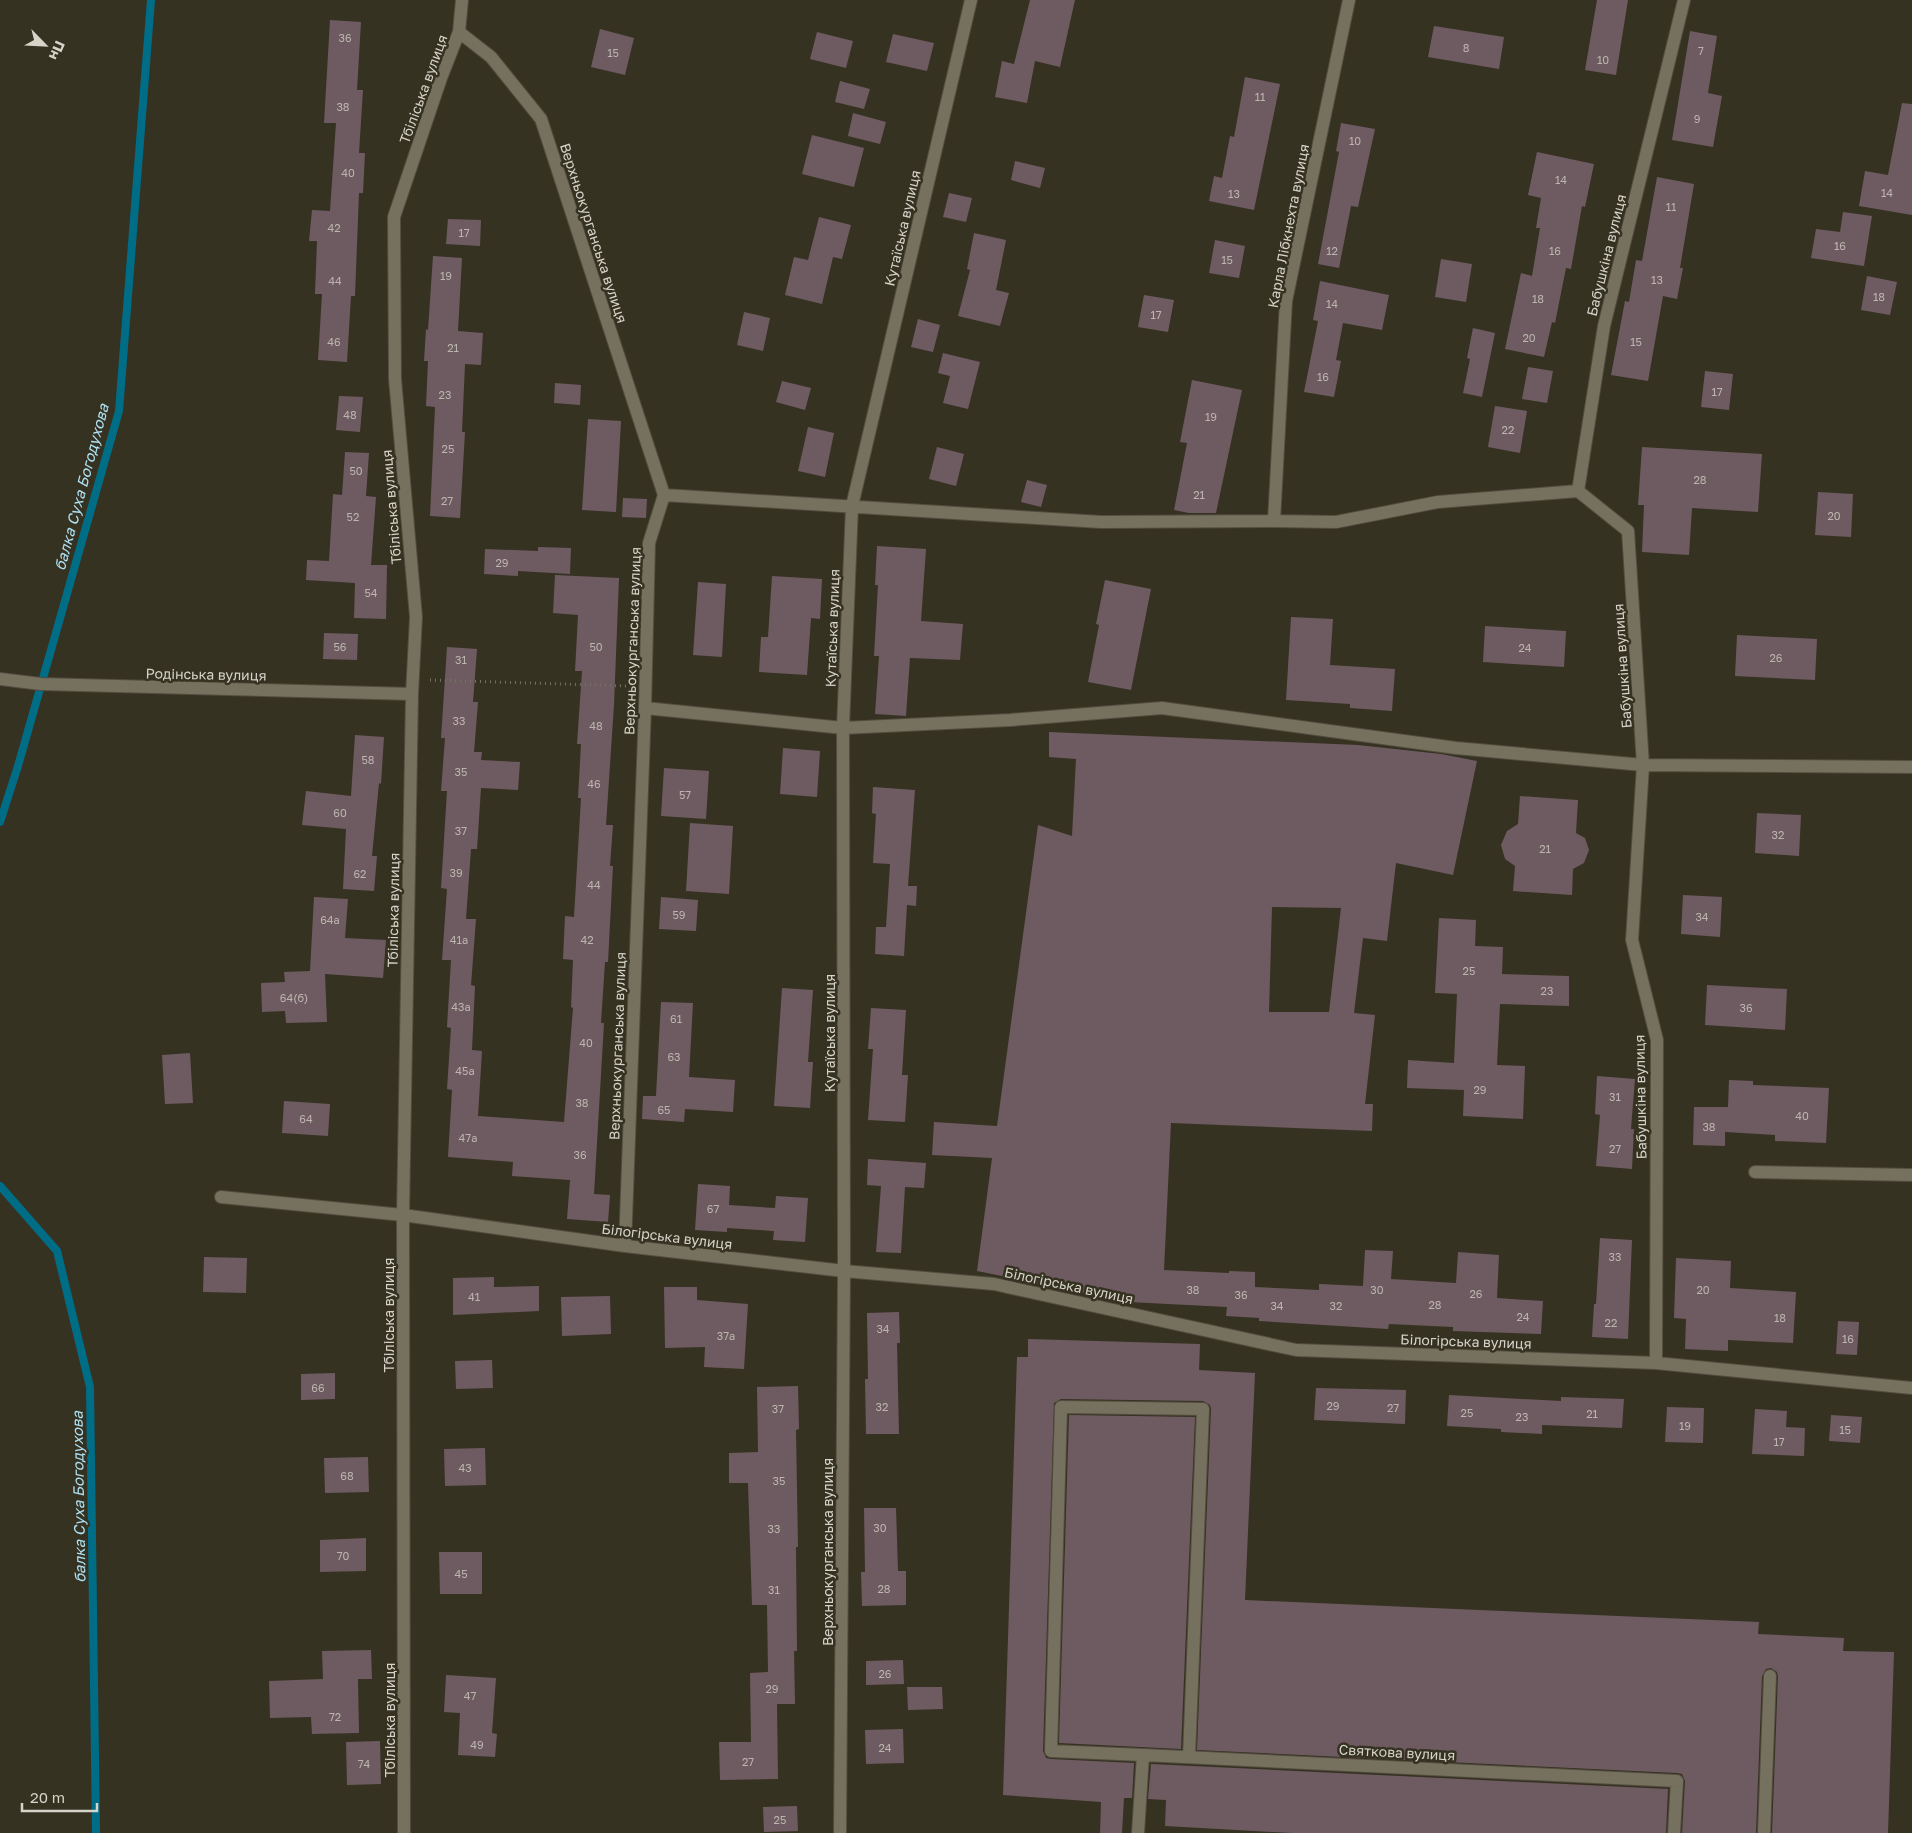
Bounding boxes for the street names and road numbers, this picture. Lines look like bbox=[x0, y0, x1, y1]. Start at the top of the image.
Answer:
street label: Тбіліська вулиця bbox=[395, 32, 451, 146]
street label: Верхньокурганська вулиця bbox=[557, 141, 631, 325]
street label: Карла Лібкнехта вулиця bbox=[1264, 143, 1312, 309]
street label: Кутаїська вулиця bbox=[880, 168, 924, 288]
street label: Бабушкіна вулиця bbox=[1583, 192, 1629, 318]
street label: Тбіліська вулиця bbox=[378, 449, 404, 565]
street label: Верхньокурганська вулиця bbox=[620, 547, 644, 735]
street label: Кутаїська вулиця bbox=[821, 568, 843, 688]
street label: Бабушкіна вулиця bbox=[1609, 603, 1635, 729]
street label: Родінська вулиця bbox=[145, 664, 267, 684]
street label: Тбіліська вулиця bbox=[383, 852, 403, 968]
street label: Верхньокурганська вулиця bbox=[605, 952, 629, 1140]
street label: Кутаїська вулиця bbox=[821, 974, 838, 1092]
street label: Бабушкіна вулиця bbox=[1630, 1034, 1650, 1160]
street label: Білогірська вулиця bbox=[601, 1220, 733, 1252]
street label: Тбіліська вулиця bbox=[380, 1258, 397, 1372]
street label: Білогірська вулиця bbox=[1003, 1263, 1135, 1307]
street label: Білогірська вулиця bbox=[1400, 1330, 1532, 1352]
street label: Верхньокурганська вулиця bbox=[819, 1458, 836, 1646]
street label: Тбіліська вулиця bbox=[381, 1663, 398, 1777]
street label: Святкова вулиця bbox=[1338, 1740, 1456, 1764]

